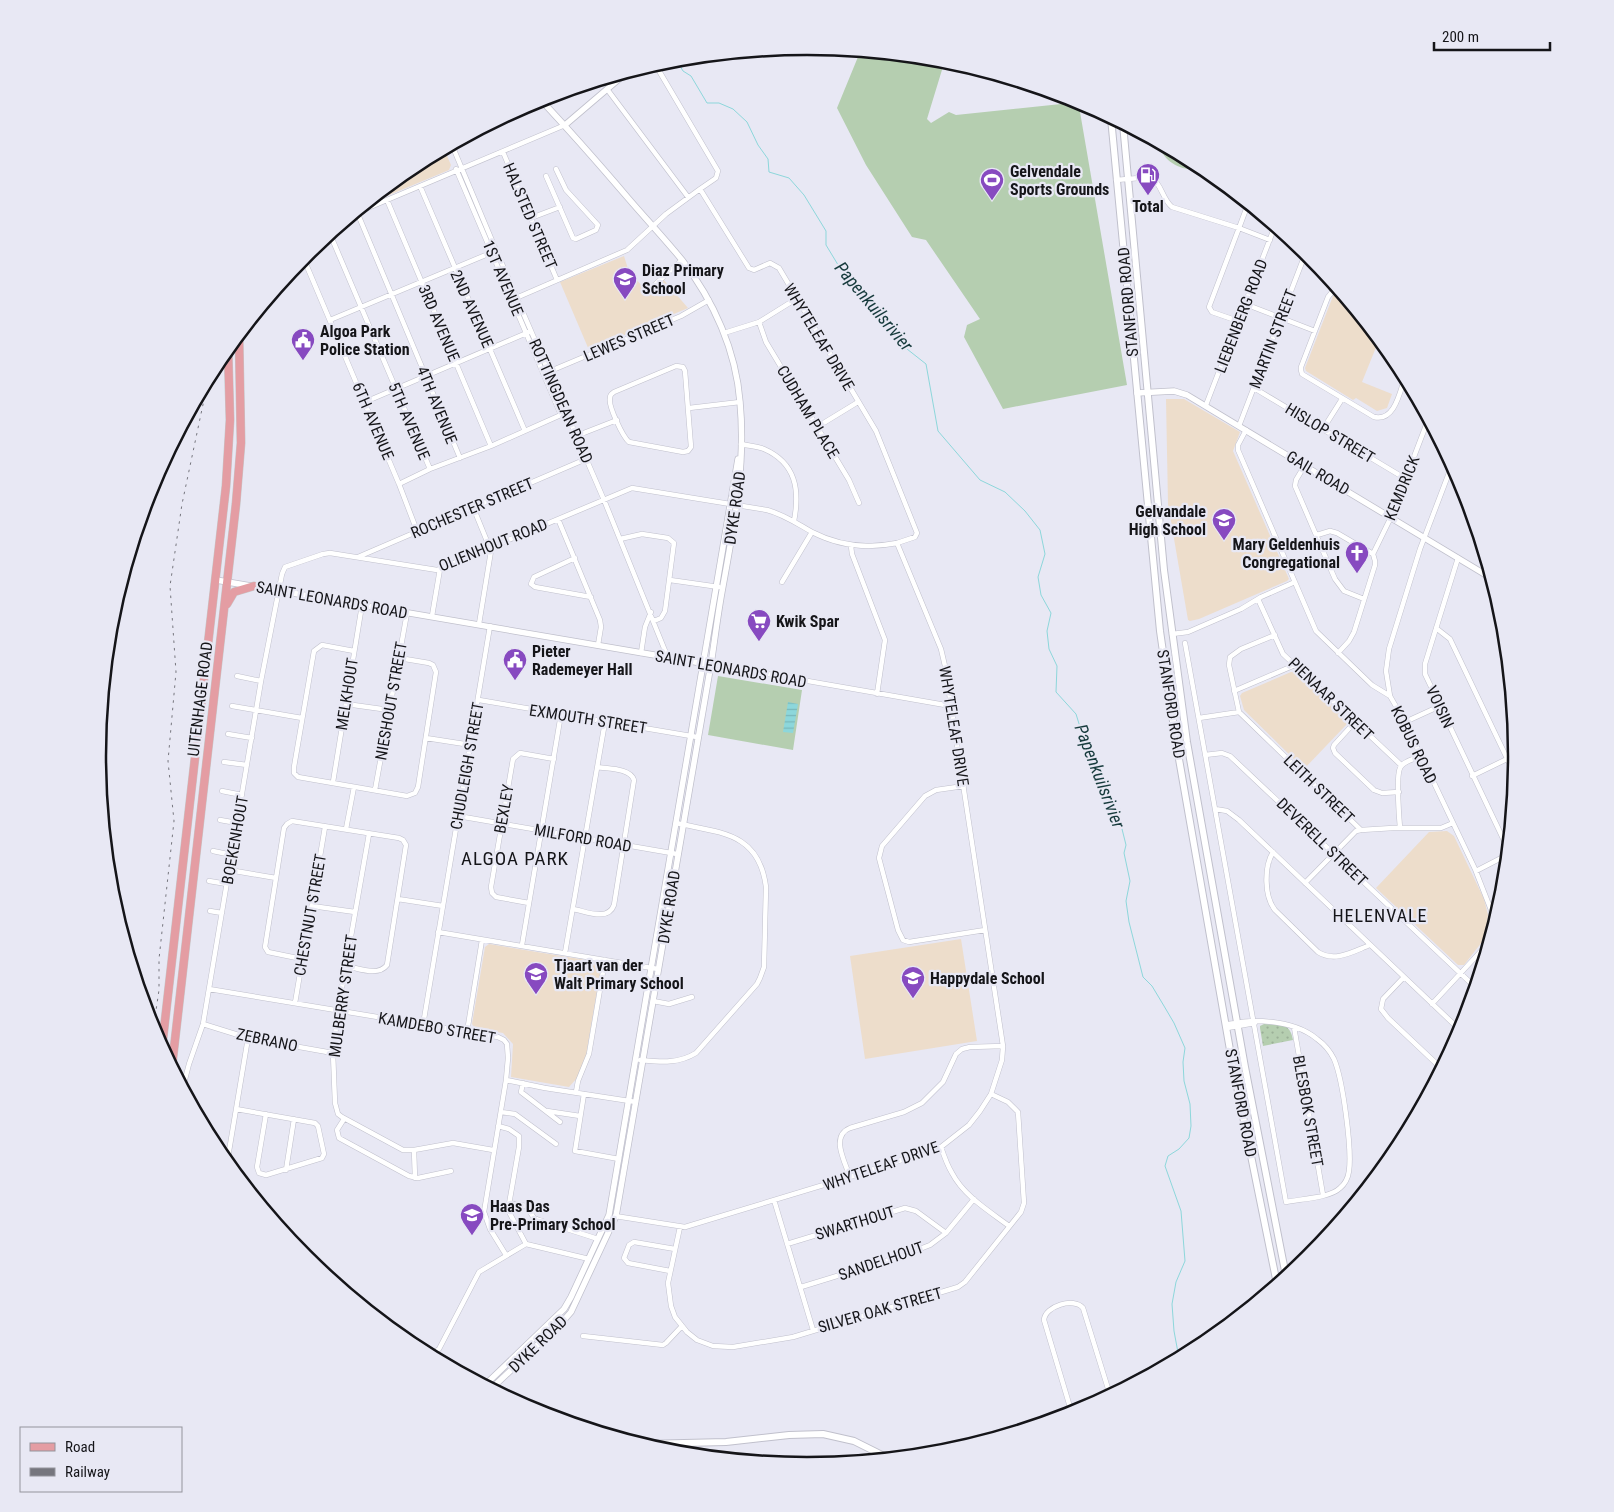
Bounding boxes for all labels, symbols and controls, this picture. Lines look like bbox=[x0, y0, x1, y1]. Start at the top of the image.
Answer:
scale bar bbox=[1434, 20, 1550, 52]
text: 200 m bbox=[1442, 28, 1479, 46]
street label: HALSTED STREET bbox=[499, 160, 561, 272]
place label: Gelvendale Sports Grounds bbox=[1010, 162, 1109, 199]
fuel station icon: Total bbox=[1135, 162, 1161, 196]
sports icon: Gelvendale Sports Grounds bbox=[979, 167, 1005, 201]
place label: Total bbox=[1132, 197, 1164, 216]
street label: 1ST AVENUE bbox=[479, 237, 527, 319]
street label: STANFORD ROAD bbox=[1114, 246, 1142, 358]
street label: LIEBENBERG ROAD bbox=[1210, 256, 1272, 376]
water label: Papenkuilsrivier bbox=[831, 257, 918, 355]
place label: Diaz Primary School bbox=[642, 261, 724, 298]
school or university icon: Diaz Primary School bbox=[612, 266, 638, 300]
street label: 2ND AVENUE bbox=[446, 267, 498, 351]
street label: WHYTELEAF DRIVE bbox=[780, 280, 858, 394]
street label: 3RD AVENUE bbox=[414, 282, 464, 364]
street label: MARTIN STREET bbox=[1245, 287, 1301, 391]
street label: LEWES STREET bbox=[581, 310, 677, 366]
place label: Algoa Park Police Station bbox=[320, 322, 410, 359]
public building icon: Algoa Park Police Station bbox=[290, 327, 316, 361]
street label: ROTTINGDEAN ROAD bbox=[525, 336, 597, 466]
street label: CUDHAM PLACE bbox=[773, 362, 843, 462]
street label: 4TH AVENUE bbox=[413, 363, 461, 447]
street label: 6TH AVENUE bbox=[348, 379, 398, 463]
street label: 5TH AVENUE bbox=[384, 379, 434, 463]
street label: HISLOP STREET bbox=[1282, 399, 1378, 467]
street label: GAIL ROAD bbox=[1283, 447, 1353, 499]
street label: KEMDRICK bbox=[1380, 453, 1424, 523]
street label: DYKE ROAD bbox=[720, 470, 750, 546]
street label: ROCHESTER STREET bbox=[408, 474, 536, 542]
place label: Gelvandale High School bbox=[1129, 502, 1206, 539]
school or university icon: Gelvandale High School bbox=[1211, 507, 1237, 541]
street label: OLIENHOUT ROAD bbox=[436, 515, 550, 575]
place label: Mary Geldenhuis Congregational bbox=[1233, 535, 1340, 572]
church icon: Mary Geldenhuis Congregational bbox=[1344, 540, 1370, 574]
street label: SAINT LEONARDS ROAD bbox=[255, 577, 409, 623]
supermarket icon: Kwik Spar bbox=[746, 608, 772, 642]
place label: Kwik Spar bbox=[776, 612, 839, 631]
street label: UITENHAGE ROAD bbox=[184, 640, 216, 758]
street label: NIESHOUT STREET bbox=[371, 640, 411, 762]
place label: Pieter Rademeyer Hall bbox=[532, 642, 632, 679]
street label: SAINT LEONARDS ROAD bbox=[654, 646, 808, 692]
public building icon: Pieter Rademeyer Hall bbox=[502, 647, 528, 681]
street label: STANFORD ROAD bbox=[1153, 648, 1189, 760]
street label: PIENAAR STREET bbox=[1284, 654, 1378, 744]
street label: MELKHOUT bbox=[332, 656, 362, 732]
street label: WHYTELEAF DRIVE bbox=[935, 665, 973, 787]
street label: VOISIN bbox=[1422, 683, 1458, 731]
street label: EXMOUTH STREET bbox=[528, 700, 648, 738]
street label: CHUDLEIGH STREET bbox=[446, 701, 488, 831]
street label: KOBUS ROAD bbox=[1387, 703, 1441, 787]
water label: Papenkuilsrivier bbox=[1071, 721, 1130, 832]
street label: LEITH STREET bbox=[1280, 751, 1358, 827]
street label: BEXLEY bbox=[490, 782, 518, 835]
street label: BOEKENHOUT bbox=[218, 794, 252, 886]
street label: DEVERELL STREET bbox=[1273, 794, 1371, 890]
street label: MILFORD ROAD bbox=[533, 820, 633, 856]
district label: ALGOA PARK bbox=[461, 847, 569, 870]
street label: CHESTNUT STREET bbox=[290, 852, 330, 978]
street label: DYKE ROAD bbox=[654, 869, 684, 945]
district label: HELENVALE bbox=[1332, 905, 1428, 926]
street label: MULBERRY STREET bbox=[325, 933, 361, 1059]
place label: Tjaart van der Walt Primary School bbox=[554, 956, 684, 993]
school or university icon: Tjaart van der Walt Primary School bbox=[523, 961, 549, 995]
school or university icon: Happydale School bbox=[900, 965, 926, 999]
place label: Happydale School bbox=[930, 969, 1045, 988]
street label: KAMDEBO STREET bbox=[377, 1008, 497, 1048]
street label: ZEBRANO bbox=[235, 1024, 299, 1056]
street label: STANFORD ROAD bbox=[1221, 1047, 1261, 1159]
street label: BLESBOK STREET bbox=[1289, 1054, 1327, 1168]
street label: WHYTELEAF DRIVE bbox=[821, 1137, 942, 1195]
place label: Haas Das Pre-Primary School bbox=[490, 1197, 616, 1234]
school or university icon: Haas Das Pre-Primary School bbox=[459, 1202, 485, 1236]
street label: SWARTHOUT bbox=[813, 1202, 897, 1244]
street label: SANDELHOUT bbox=[836, 1238, 926, 1284]
street label: SILVER OAK STREET bbox=[816, 1283, 944, 1337]
street label: DYKE ROAD bbox=[505, 1312, 571, 1376]
legend bbox=[20, 1427, 182, 1492]
text: Road bbox=[65, 1438, 95, 1456]
text: Railway bbox=[65, 1463, 110, 1481]

